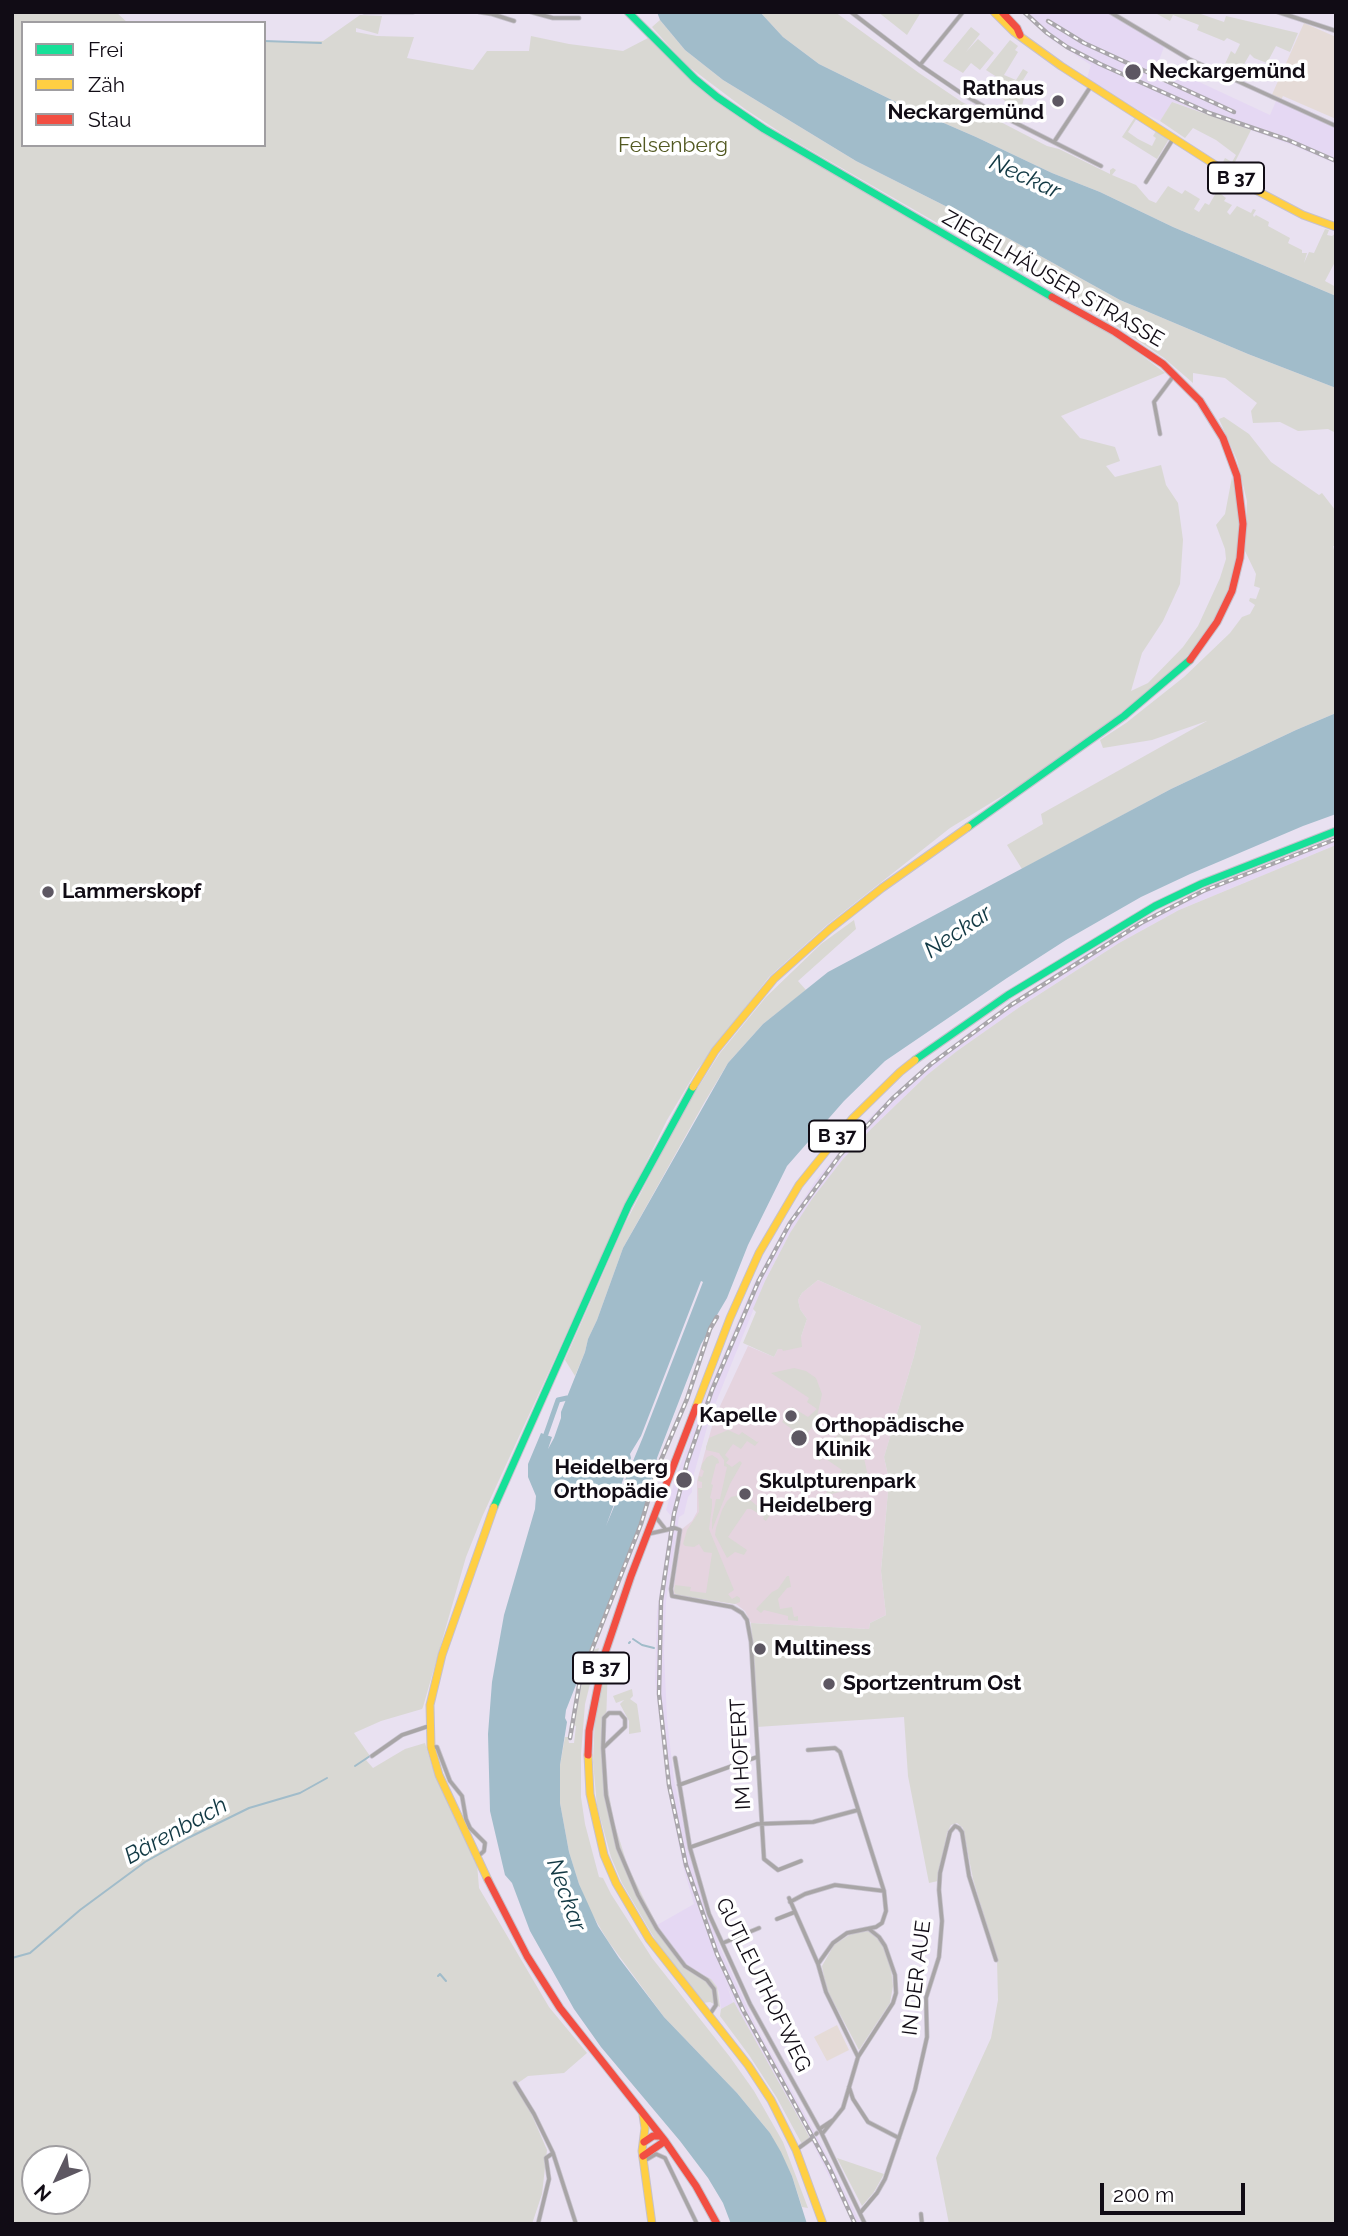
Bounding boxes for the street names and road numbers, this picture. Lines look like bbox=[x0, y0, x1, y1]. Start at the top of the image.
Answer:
road number: B 37 bbox=[1208, 162, 1264, 194]
street label: ZIEGELHÄUSER STRASSE bbox=[938, 205, 1168, 353]
road number: B 37 bbox=[809, 1120, 865, 1152]
road number: B 37 bbox=[573, 1652, 629, 1684]
street label: IM HOFERT bbox=[725, 1698, 757, 1810]
street label: GUTLEUTHOFWEG bbox=[710, 1894, 816, 2076]
street label: IN DER AUE bbox=[897, 1919, 937, 2037]

